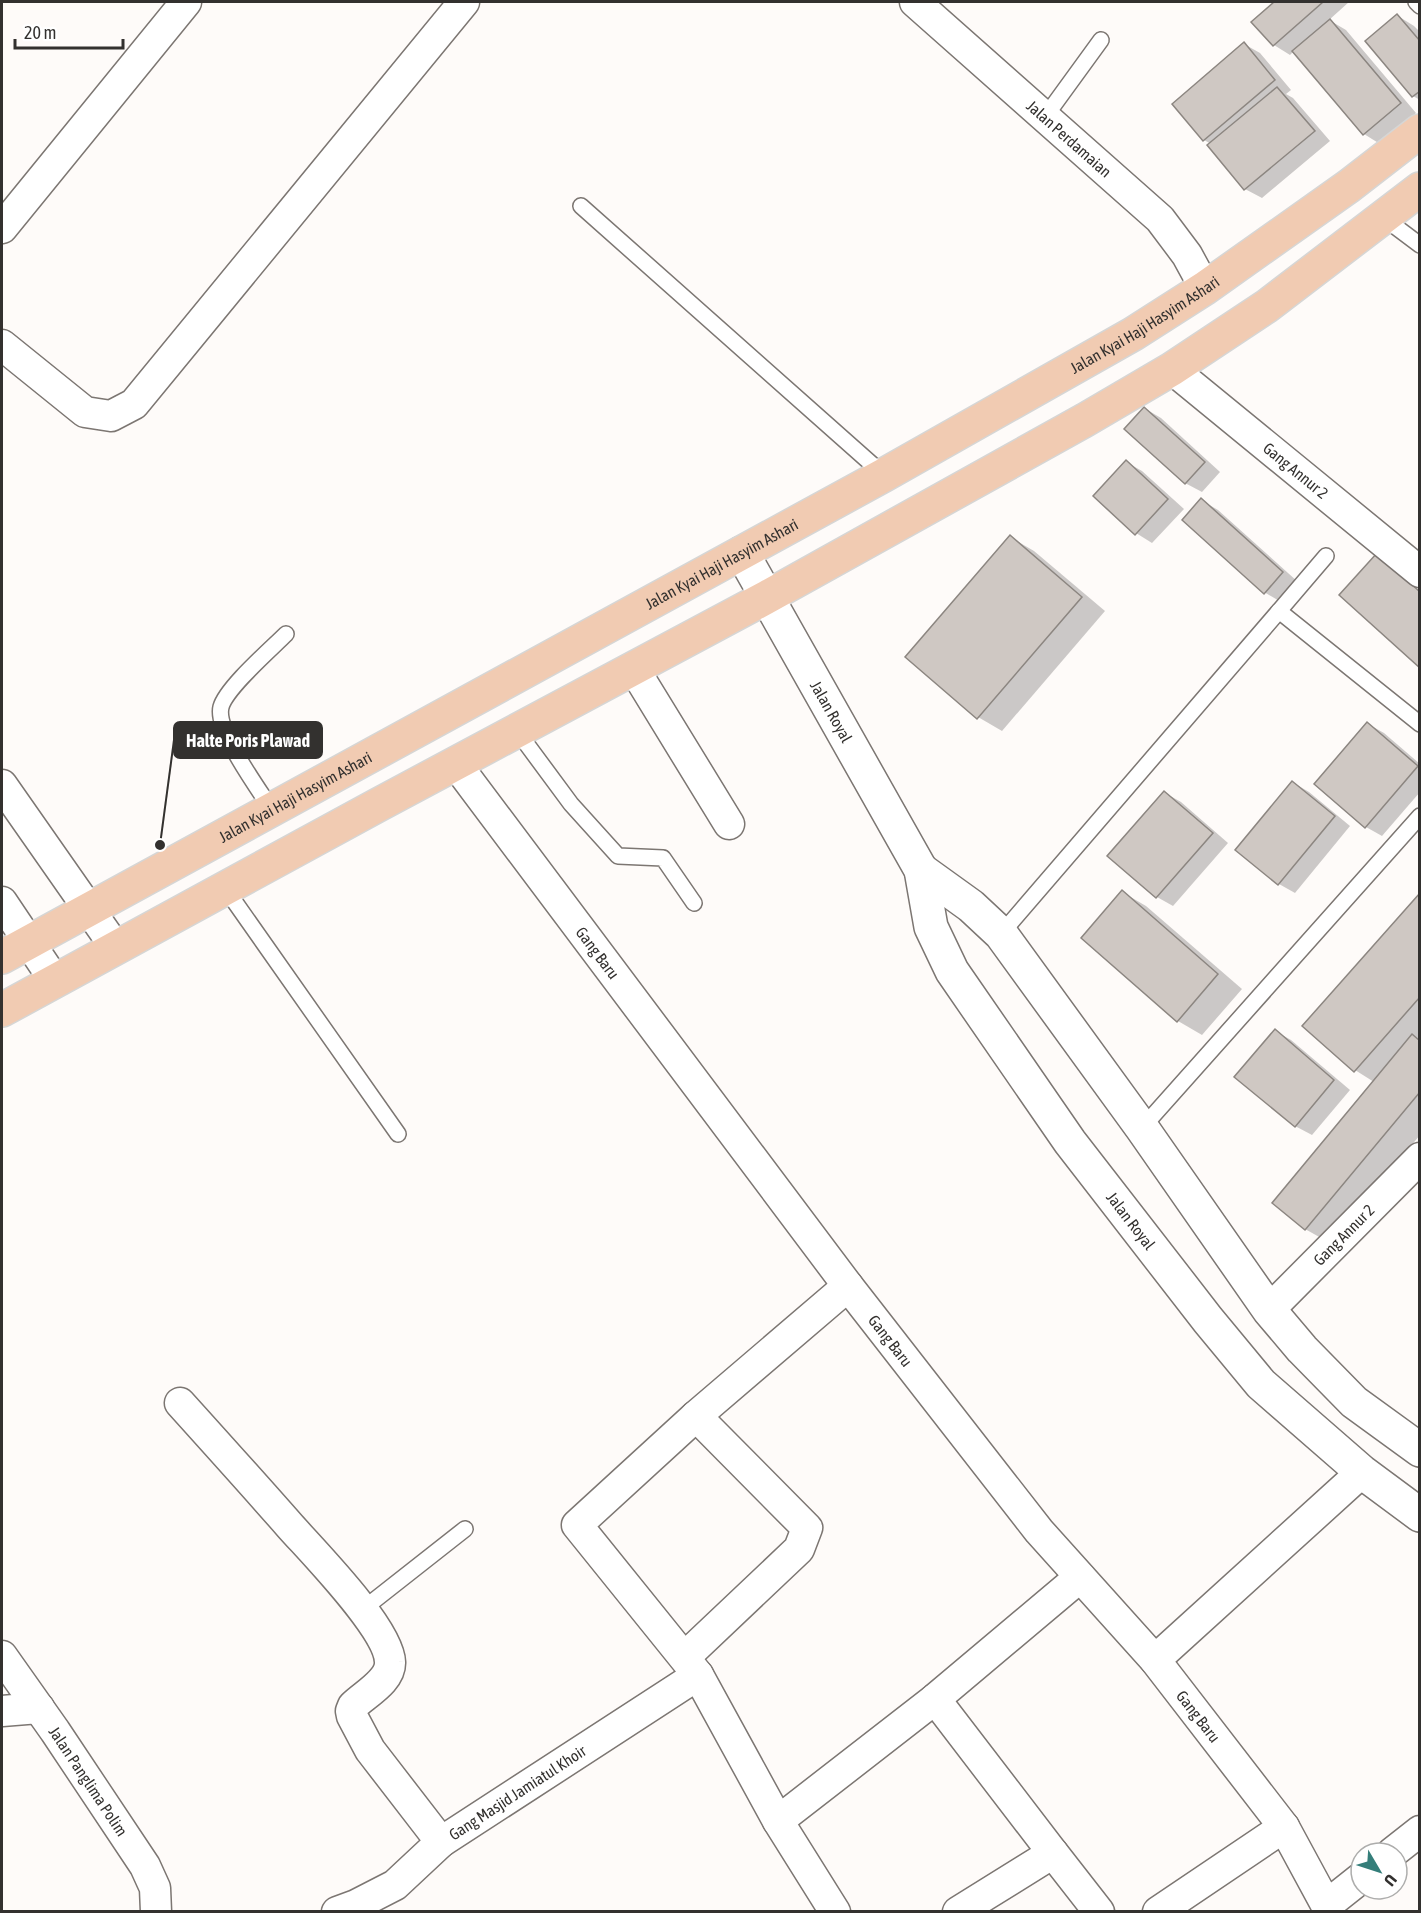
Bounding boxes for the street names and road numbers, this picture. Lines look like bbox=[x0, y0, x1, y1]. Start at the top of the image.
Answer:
street label: Jalan Perdamaian bbox=[1023, 96, 1115, 181]
street label: Jalan Kyai Haji Hasyim Ashari bbox=[1067, 272, 1222, 377]
street label: Gang Annur 2 bbox=[1260, 439, 1332, 502]
street label: Jalan Kyai Haji Hasyim Ashari bbox=[642, 515, 801, 613]
street label: Jalan Royal bbox=[807, 678, 856, 746]
street label: Jalan Kyai Haji Hasyim Ashari bbox=[216, 748, 375, 846]
street label: Gang Baru bbox=[572, 923, 623, 982]
street label: Jalan Royal bbox=[1103, 1188, 1159, 1254]
street label: Gang Annur 2 bbox=[1310, 1201, 1378, 1269]
street label: Gang Baru bbox=[865, 1311, 916, 1370]
street label: Gang Baru bbox=[1173, 1687, 1224, 1746]
street label: Jalan Panglima Polim bbox=[46, 1723, 131, 1839]
street label: Gang Masjid Jamiatul Khoir bbox=[446, 1741, 589, 1843]

